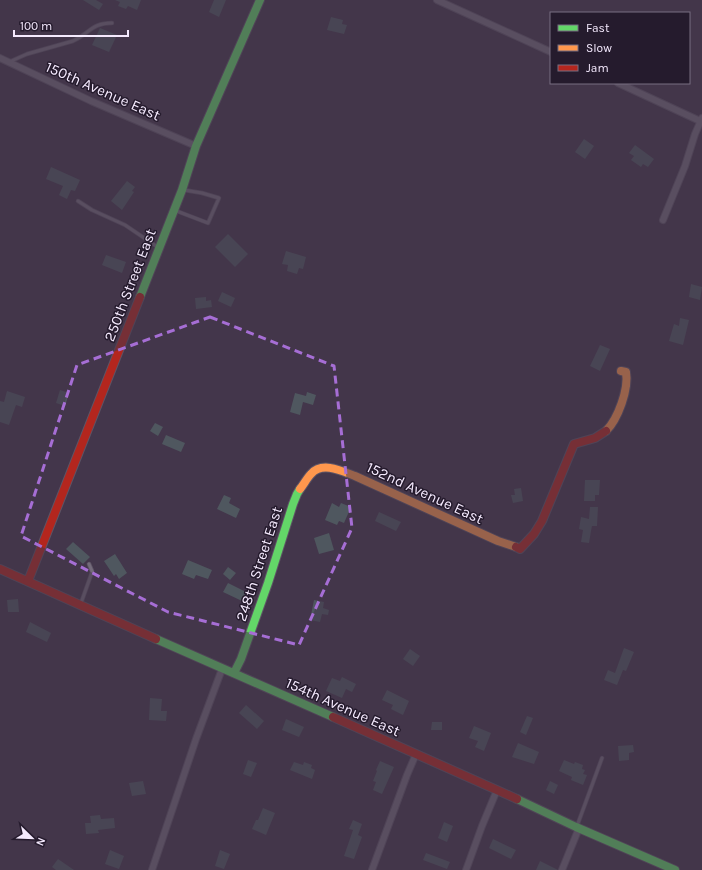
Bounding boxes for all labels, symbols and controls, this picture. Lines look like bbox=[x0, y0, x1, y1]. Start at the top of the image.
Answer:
scale bar bbox=[14, 12, 128, 38]
legend bbox=[550, 12, 690, 84]
text: 100 m bbox=[20, 19, 52, 33]
text: Fast bbox=[586, 21, 610, 35]
text: Slow bbox=[586, 41, 612, 55]
street label: 150th Avenue East bbox=[43, 58, 163, 125]
text: Jam bbox=[586, 61, 609, 75]
street label: 250th Street East bbox=[100, 226, 160, 344]
street label: 152nd Avenue East bbox=[364, 458, 487, 528]
street label: 248th Street East bbox=[232, 504, 286, 624]
street label: 154th Avenue East bbox=[283, 674, 403, 740]
north arrow bbox=[12, 818, 52, 858]
text: N bbox=[33, 836, 48, 848]

